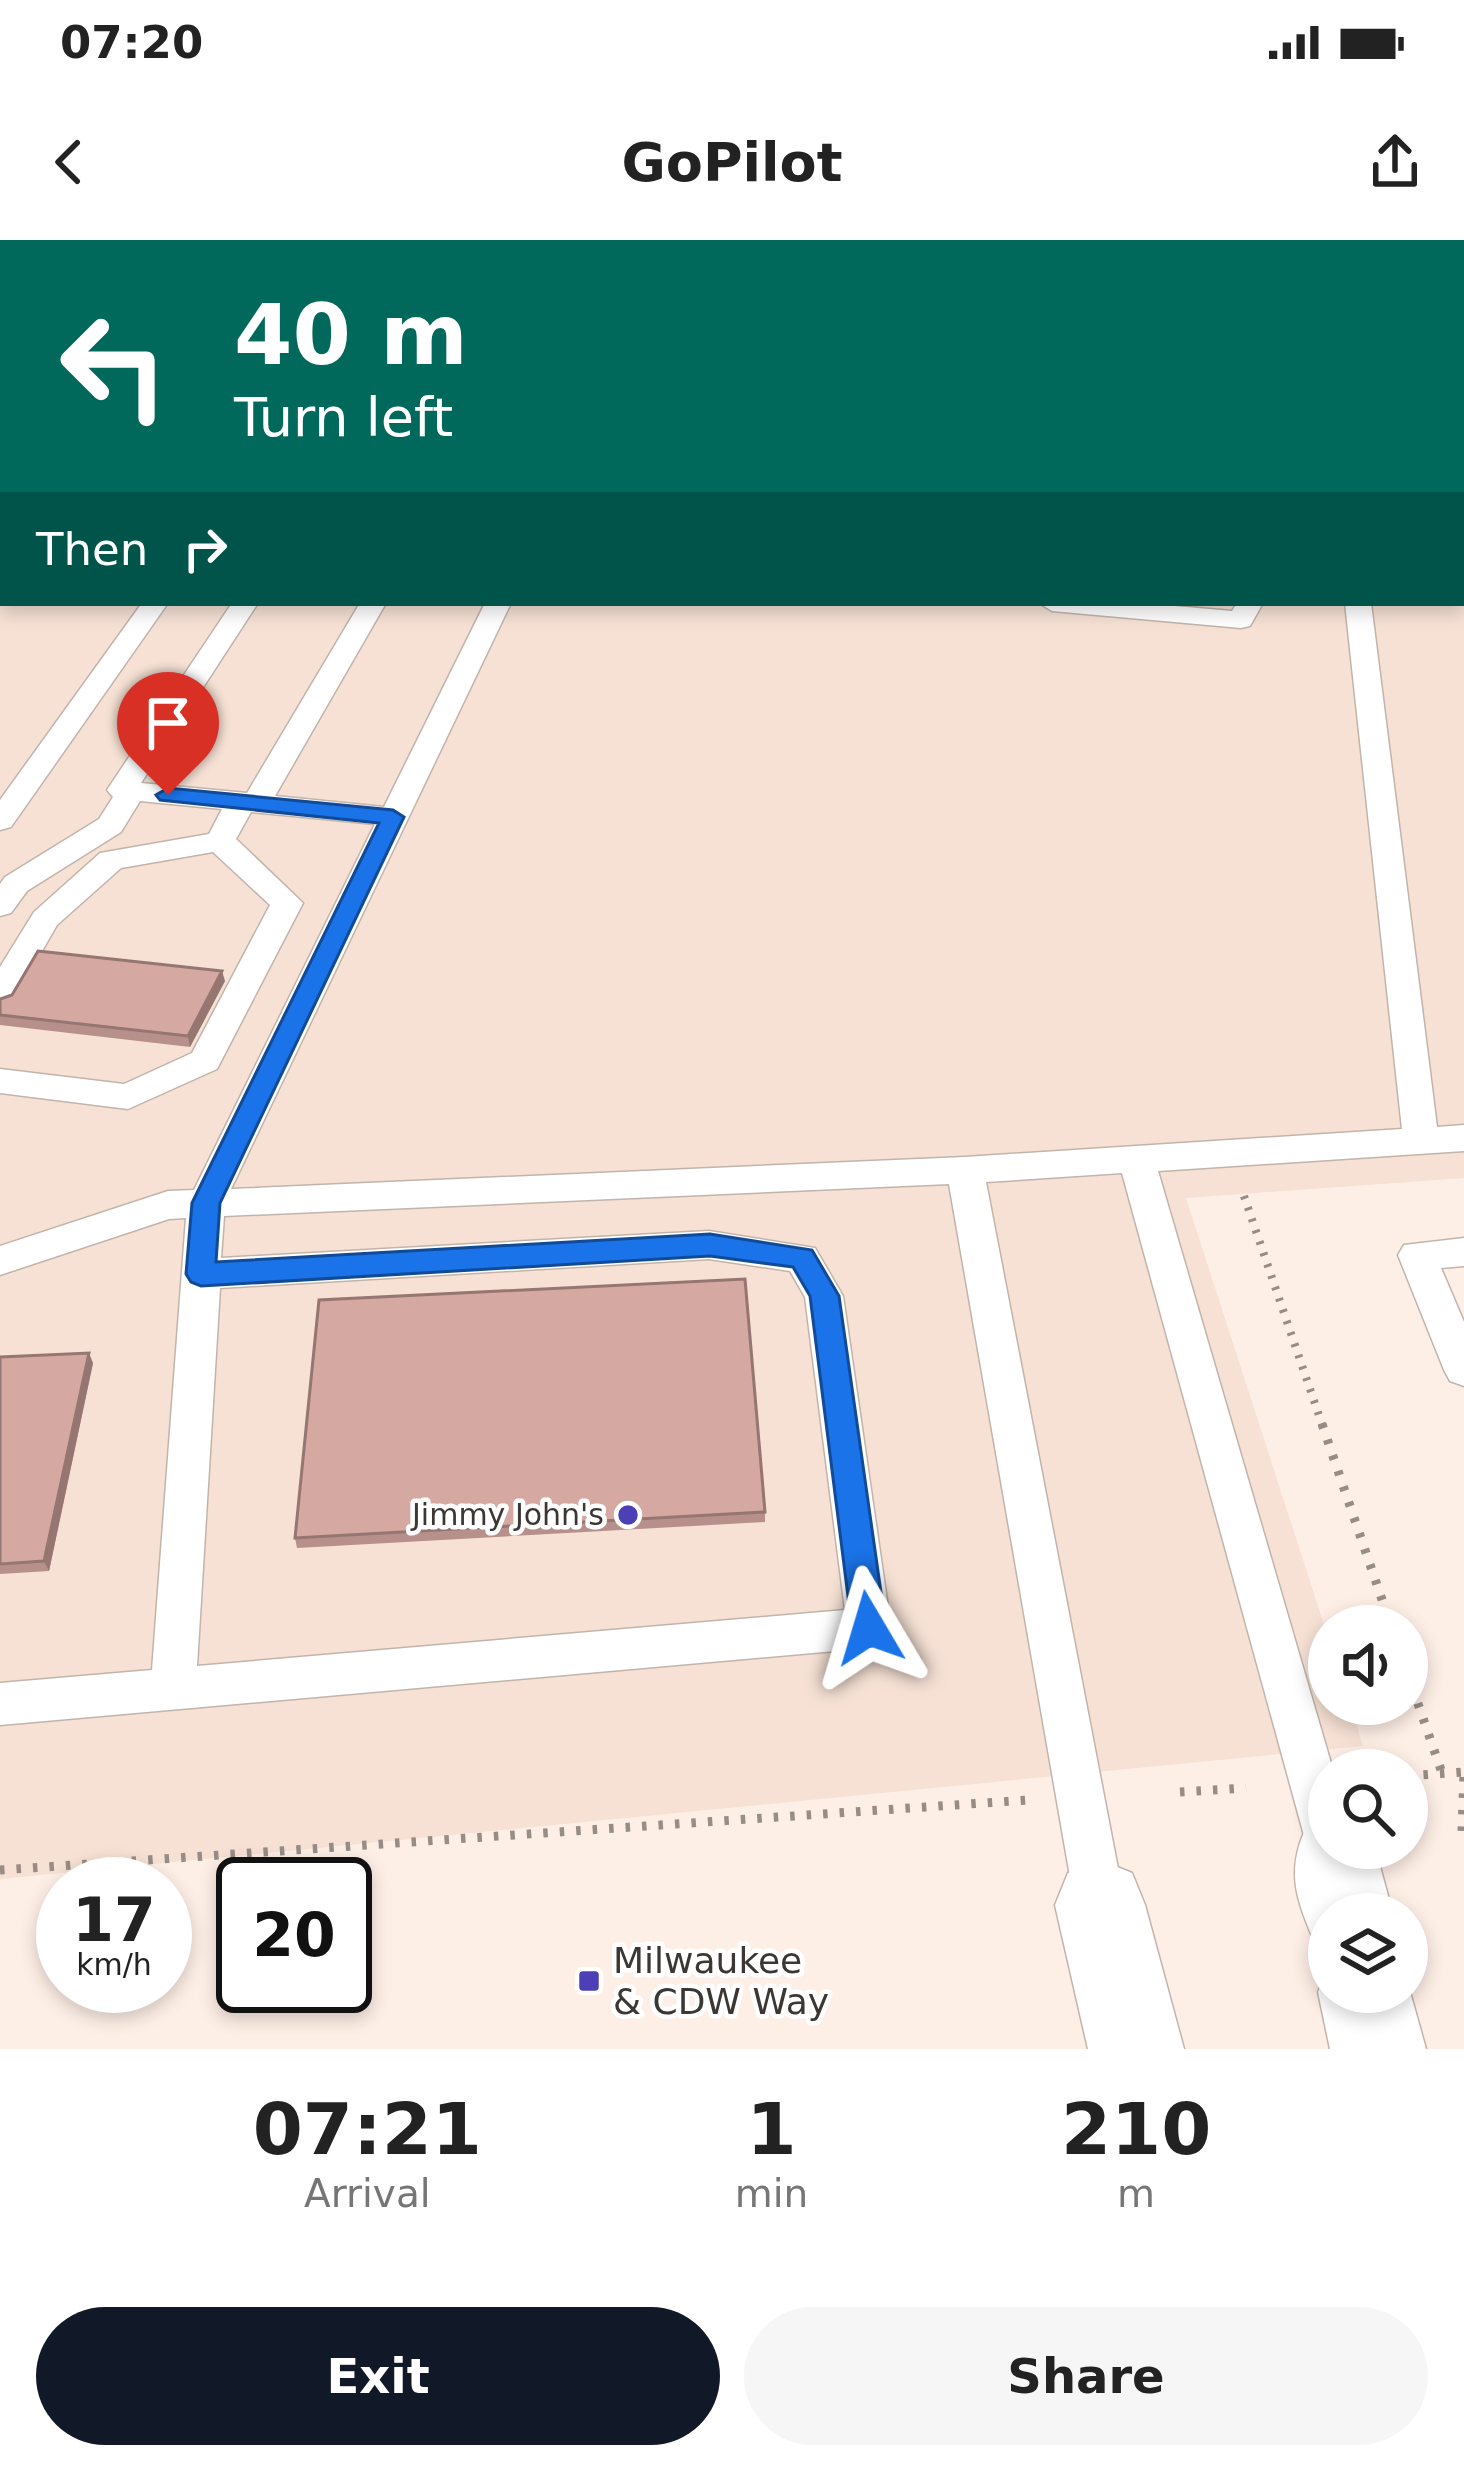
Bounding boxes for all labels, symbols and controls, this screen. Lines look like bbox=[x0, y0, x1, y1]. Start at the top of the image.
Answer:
text: 07:20 bbox=[60, 16, 203, 69]
icon: back bbox=[36, 129, 102, 195]
icon: share bbox=[1362, 129, 1428, 195]
text: GoPilot bbox=[622, 131, 842, 194]
text: 40 m bbox=[234, 286, 468, 384]
icon: left bbox=[36, 288, 192, 444]
text: Turn left bbox=[234, 386, 453, 449]
icon: right bbox=[172, 516, 238, 582]
text: Then bbox=[36, 523, 148, 576]
pin bbox=[117, 672, 219, 795]
icon: arrive bbox=[135, 690, 201, 756]
place label: Jimmy John's bbox=[410, 1497, 604, 1532]
marker: Jimmy John's bbox=[615, 1502, 641, 1528]
position arrow bbox=[806, 1565, 932, 1691]
map controls bbox=[1308, 1605, 1428, 2013]
button: sound bbox=[1308, 1605, 1428, 1725]
button: search bbox=[1308, 1749, 1428, 1869]
speed limit sign: 20 bbox=[216, 1857, 372, 2013]
text: 17 bbox=[72, 1885, 156, 1955]
button: layers bbox=[1308, 1893, 1428, 2013]
place label: Milwaukee & CDW Way bbox=[613, 1940, 829, 2022]
text: km/h bbox=[76, 1947, 152, 1982]
marker: Milwaukee & CDW Way bbox=[576, 1968, 602, 1994]
text: 07:21 bbox=[253, 2087, 482, 2171]
text: 1 bbox=[746, 2087, 796, 2171]
text: 210 bbox=[1061, 2087, 1211, 2171]
text: Arrival bbox=[304, 2171, 431, 2216]
text: min bbox=[735, 2171, 808, 2216]
text: m bbox=[1117, 2171, 1155, 2216]
button: Exit bbox=[36, 2307, 720, 2445]
button: Share bbox=[744, 2307, 1428, 2445]

